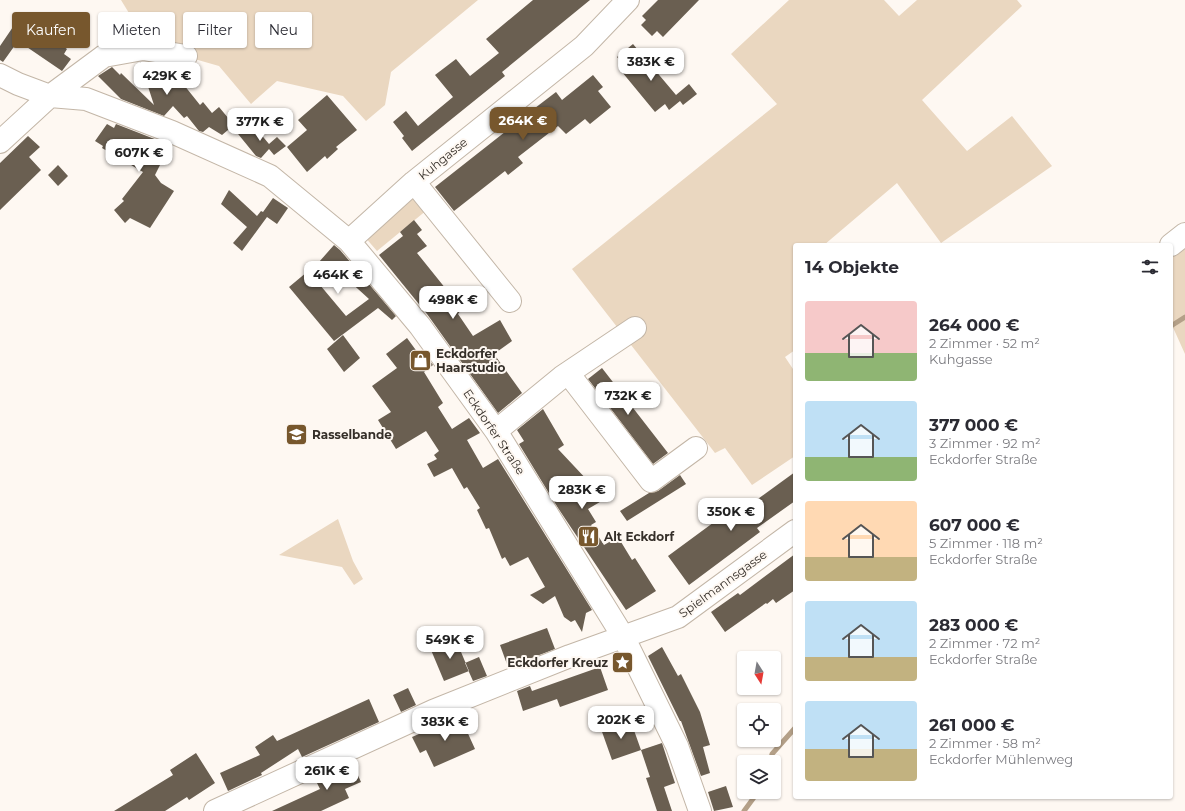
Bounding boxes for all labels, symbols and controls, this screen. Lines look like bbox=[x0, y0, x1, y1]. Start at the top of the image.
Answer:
chip: Kaufen bbox=[12, 12, 90, 48]
chip: Mieten bbox=[98, 12, 175, 48]
chip: Filter bbox=[183, 12, 247, 48]
chip: Neu bbox=[255, 12, 312, 48]
pin: 383K € bbox=[618, 48, 684, 82]
text: 383K € bbox=[627, 53, 675, 69]
pin: 429K € bbox=[134, 62, 200, 96]
text: 429K € bbox=[143, 67, 191, 83]
pin: 264K € bbox=[490, 107, 556, 141]
pin: 377K € bbox=[227, 108, 293, 142]
text: 264K € bbox=[499, 112, 547, 128]
text: 377K € bbox=[236, 113, 284, 129]
street label: Kuhgasse bbox=[415, 134, 470, 183]
pin: 607K € bbox=[106, 139, 172, 173]
text: 607K € bbox=[115, 144, 163, 160]
icon: filters bbox=[1139, 256, 1161, 278]
text: 14 Objekte bbox=[805, 257, 899, 277]
pin: 464K € bbox=[305, 261, 371, 295]
text: 464K € bbox=[313, 266, 363, 282]
pin: 498K € bbox=[420, 286, 486, 320]
text: 498K € bbox=[428, 291, 478, 307]
text: 264 000 € bbox=[929, 315, 1020, 335]
icon: home bbox=[837, 317, 885, 365]
text: 2 Zimmer · 52 m² bbox=[929, 335, 1040, 351]
place label: Eckdorfer Haarstudio bbox=[436, 346, 505, 375]
shop icon: Eckdorfer Haarstudio bbox=[407, 348, 433, 374]
text: Kuhgasse bbox=[929, 351, 993, 367]
pin: 732K € bbox=[595, 382, 661, 416]
street label: Eckdorfer Straße bbox=[460, 386, 529, 477]
text: 732K € bbox=[604, 387, 652, 403]
text: 377 000 € bbox=[929, 415, 1018, 435]
icon: home bbox=[837, 417, 885, 465]
school or university icon: Rasselbande bbox=[284, 422, 310, 448]
place label: Rasselbande bbox=[312, 427, 392, 442]
text: 3 Zimmer · 92 m² bbox=[929, 435, 1041, 451]
text: Eckdorfer Straße bbox=[929, 451, 1037, 467]
pin: 283K € bbox=[549, 476, 615, 510]
text: 283K € bbox=[558, 481, 606, 497]
pin: 350K € bbox=[698, 498, 764, 532]
text: 350K € bbox=[707, 503, 755, 519]
text: 607 000 € bbox=[929, 515, 1020, 535]
icon: home bbox=[837, 517, 885, 565]
restaurant icon: Alt Eckdorf bbox=[575, 524, 601, 550]
place label: Alt Eckdorf bbox=[603, 529, 675, 544]
text: 5 Zimmer · 118 m² bbox=[929, 535, 1043, 551]
street label: Spielmannsgasse bbox=[676, 547, 770, 621]
text: Eckdorfer Straße bbox=[929, 551, 1037, 567]
text: 283 000 € bbox=[929, 615, 1018, 635]
icon: home bbox=[837, 617, 885, 665]
pin: 549K € bbox=[417, 626, 483, 660]
text: 549K € bbox=[426, 631, 474, 647]
text: 2 Zimmer · 72 m² bbox=[929, 635, 1040, 651]
place icon: Eckdorfer Kreuz bbox=[610, 650, 636, 676]
north arrow bbox=[737, 651, 781, 695]
map controls bbox=[737, 651, 781, 799]
text: Eckdorfer Straße bbox=[929, 651, 1037, 667]
place label: Eckdorfer Kreuz bbox=[507, 655, 608, 670]
button: locate bbox=[737, 703, 781, 747]
pin: 202K € bbox=[588, 706, 654, 740]
pin: 383K € bbox=[412, 708, 478, 742]
text: 202K € bbox=[597, 711, 645, 727]
text: 383K € bbox=[421, 713, 469, 729]
text: 261 000 € bbox=[929, 715, 1015, 735]
icon: home bbox=[837, 717, 885, 765]
text: 2 Zimmer · 58 m² bbox=[929, 735, 1041, 751]
text: Eckdorfer Mühlenweg bbox=[929, 751, 1073, 767]
button: layers bbox=[737, 755, 781, 799]
pin: 261K € bbox=[294, 757, 360, 791]
text: 261K € bbox=[305, 762, 349, 778]

